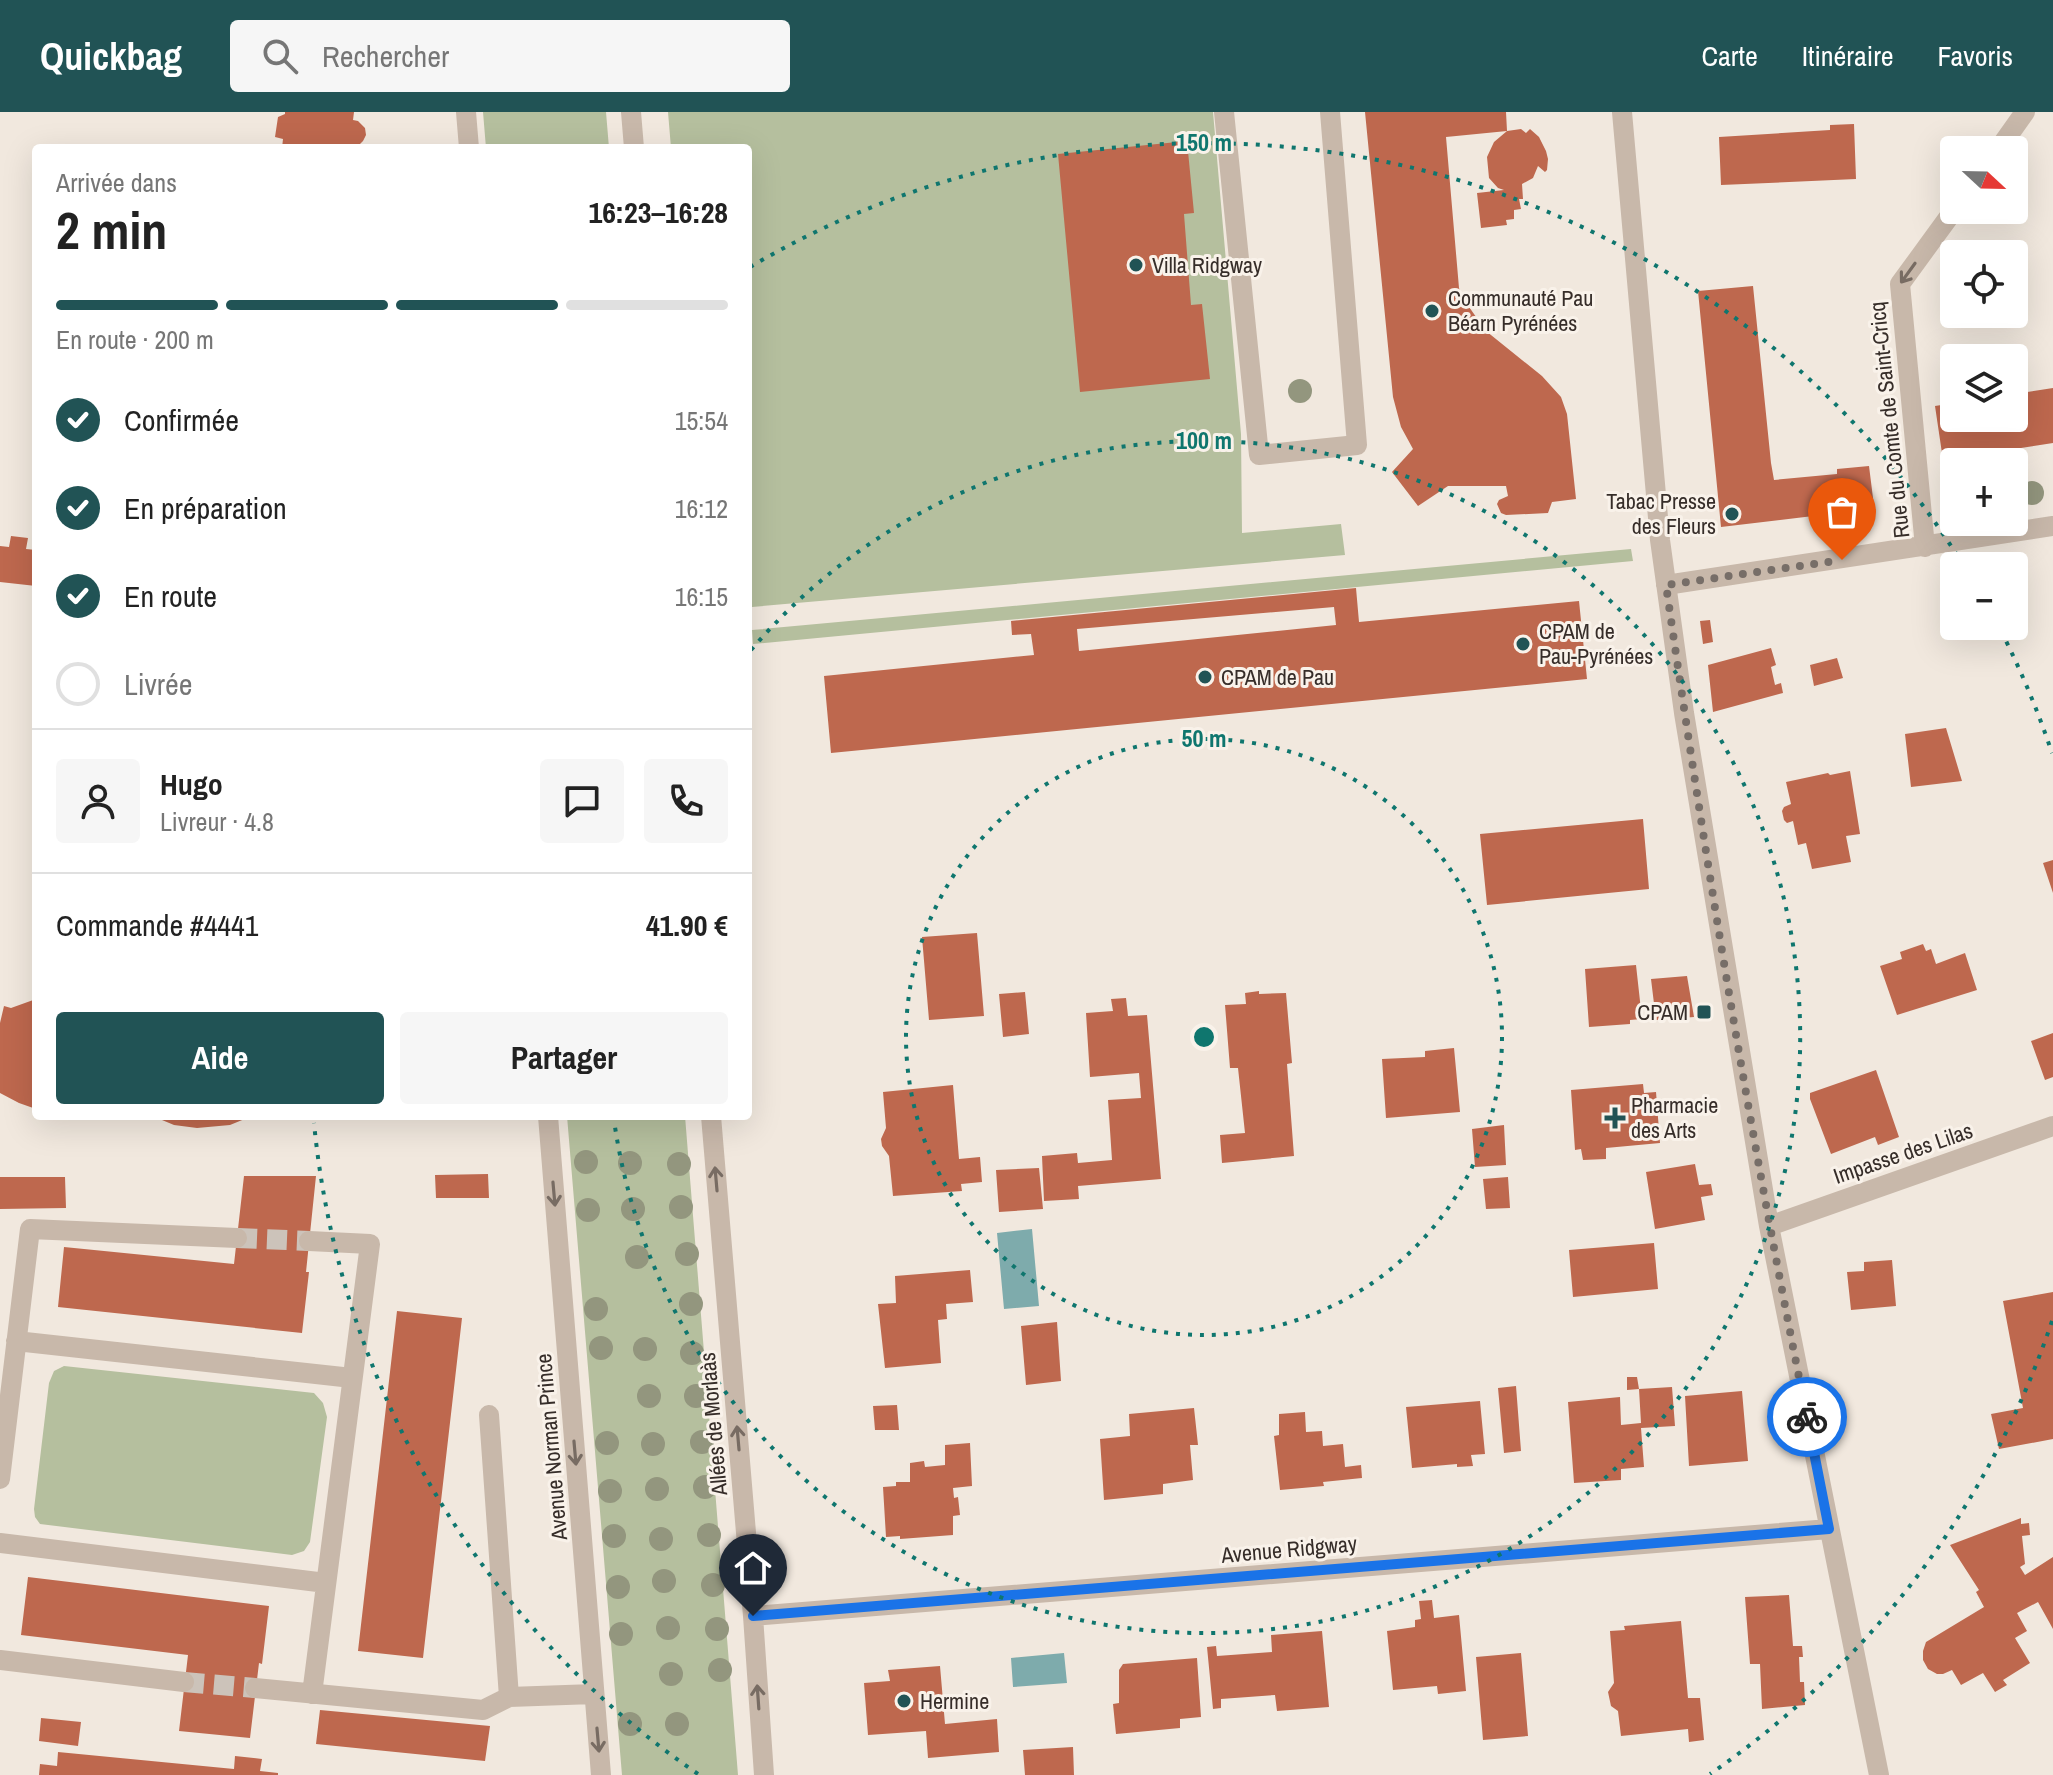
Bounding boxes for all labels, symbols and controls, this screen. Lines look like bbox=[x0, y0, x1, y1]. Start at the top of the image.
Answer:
search box bbox=[230, 20, 790, 92]
text: Quickbag bbox=[40, 31, 182, 82]
icon: search bbox=[258, 34, 302, 78]
text: Rechercher bbox=[322, 36, 449, 76]
text: Carte bbox=[1702, 37, 1758, 75]
text: Itinéraire bbox=[1802, 37, 1894, 75]
text: Favoris bbox=[1938, 37, 2013, 75]
text: 150 m bbox=[1176, 126, 1232, 158]
north arrow bbox=[1940, 136, 2028, 224]
map controls bbox=[1940, 136, 2028, 640]
text: Arrivée dans bbox=[56, 165, 177, 200]
text: 16:23–16:28 bbox=[589, 192, 728, 232]
text: 2 min bbox=[56, 195, 167, 265]
button: locate bbox=[1940, 240, 2028, 328]
place label: Villa Ridgway bbox=[1152, 250, 1262, 280]
marker: Villa Ridgway bbox=[1127, 256, 1145, 274]
one-way arrow bbox=[1900, 262, 1917, 283]
place label: Communauté Pau Béarn Pyrénées bbox=[1448, 283, 1593, 338]
street label: Rue du Comte de Saint-Cricq bbox=[1862, 300, 1916, 540]
marker: Communauté Pau Béarn Pyrénées bbox=[1423, 302, 1441, 320]
text: En route · 200 m bbox=[56, 322, 214, 357]
button: layers bbox=[1940, 344, 2028, 432]
icon: check bbox=[56, 398, 100, 442]
text: Confirmée bbox=[124, 400, 239, 440]
text: 15:54 bbox=[675, 403, 728, 438]
text: 100 m bbox=[1176, 424, 1232, 456]
button: + bbox=[1940, 448, 2028, 536]
pin bbox=[1808, 478, 1876, 560]
icon: check bbox=[56, 486, 100, 530]
place label: Tabac Presse des Fleurs bbox=[1606, 486, 1716, 541]
text: En préparation bbox=[124, 488, 287, 528]
icon: bag bbox=[1820, 490, 1864, 534]
text: 16:12 bbox=[675, 491, 728, 526]
marker: Tabac Presse des Fleurs bbox=[1723, 505, 1741, 523]
button: − bbox=[1940, 552, 2028, 640]
icon: check bbox=[56, 574, 100, 618]
text: En route bbox=[124, 576, 217, 616]
text: 16:15 bbox=[675, 579, 728, 614]
place label: CPAM de Pau-Pyrénées bbox=[1539, 616, 1653, 671]
marker: CPAM de Pau-Pyrénées bbox=[1514, 635, 1532, 653]
place label: CPAM de Pau bbox=[1221, 662, 1334, 692]
text: Livrée bbox=[124, 664, 192, 704]
marker: CPAM de Pau bbox=[1196, 668, 1214, 686]
text: 50 m bbox=[1182, 722, 1226, 754]
button: person bbox=[56, 759, 140, 843]
button: chat bbox=[540, 759, 624, 843]
button: phone bbox=[644, 759, 728, 843]
text: Hugo bbox=[160, 764, 223, 804]
text: Livreur · 4.8 bbox=[160, 804, 274, 839]
text: Commande #4441 bbox=[56, 905, 258, 945]
text: 41.90 € bbox=[646, 905, 728, 945]
place label: CPAM bbox=[1637, 997, 1688, 1027]
marker: CPAM bbox=[1695, 1003, 1713, 1021]
button: Aide bbox=[56, 1012, 384, 1104]
button: Partager bbox=[400, 1012, 728, 1104]
centre of rings bbox=[1190, 1023, 1218, 1051]
place label: Pharmacie des Arts bbox=[1631, 1090, 1718, 1145]
marker: Pharmacie des Arts bbox=[1606, 1109, 1624, 1127]
street label: Impasse des Lilas bbox=[1829, 1115, 1977, 1191]
one-way arrow bbox=[708, 1166, 723, 1193]
one-way arrow bbox=[547, 1180, 562, 1207]
street label: Allées de Morlaàs bbox=[692, 1351, 734, 1498]
street label: Avenue Norman Prince bbox=[528, 1352, 574, 1543]
courier bbox=[1767, 1377, 1847, 1457]
icon: bike bbox=[1785, 1395, 1829, 1439]
one-way arrow bbox=[730, 1425, 745, 1452]
one-way arrow bbox=[568, 1439, 583, 1466]
street label: Avenue Ridgway bbox=[1219, 1528, 1358, 1570]
pin bbox=[719, 1534, 787, 1616]
icon: home bbox=[731, 1546, 775, 1590]
one-way arrow bbox=[750, 1684, 765, 1711]
place label: Hermine bbox=[920, 1686, 989, 1716]
marker: Hermine bbox=[895, 1692, 913, 1710]
one-way arrow bbox=[591, 1726, 606, 1753]

